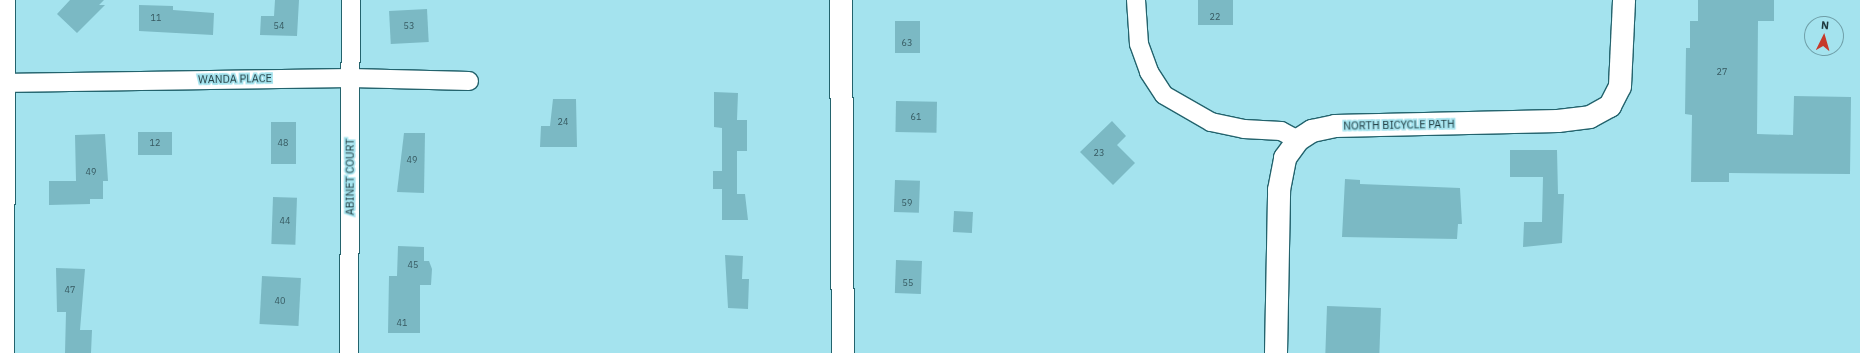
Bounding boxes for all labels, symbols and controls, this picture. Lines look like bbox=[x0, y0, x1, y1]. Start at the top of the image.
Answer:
house number: 22 bbox=[1210, 12, 1220, 22]
house number: 11 bbox=[151, 13, 161, 23]
north arrow bbox=[1804, 16, 1844, 56]
text: N bbox=[1820, 18, 1830, 32]
house number: 54 bbox=[274, 21, 284, 31]
house number: 53 bbox=[404, 21, 414, 31]
house number: 63 bbox=[902, 38, 912, 48]
house number: 27 bbox=[1717, 67, 1727, 77]
street label: WANDA PLACE bbox=[198, 72, 272, 86]
house number: 61 bbox=[911, 112, 921, 122]
house number: 24 bbox=[558, 117, 568, 127]
street label: NORTH BICYCLE PATH bbox=[1343, 117, 1455, 133]
house number: 12 bbox=[150, 138, 160, 148]
house number: 48 bbox=[278, 138, 288, 148]
street label: ABINET COURT bbox=[343, 139, 357, 215]
house number: 23 bbox=[1094, 148, 1104, 158]
house number: 49 bbox=[407, 155, 417, 165]
house number: 49 bbox=[86, 167, 96, 177]
house number: 59 bbox=[902, 198, 912, 208]
house number: 44 bbox=[280, 216, 290, 226]
house number: 45 bbox=[408, 260, 418, 270]
house number: 55 bbox=[903, 278, 913, 288]
house number: 47 bbox=[65, 285, 75, 295]
house number: 40 bbox=[275, 296, 285, 306]
house number: 41 bbox=[397, 318, 407, 328]

